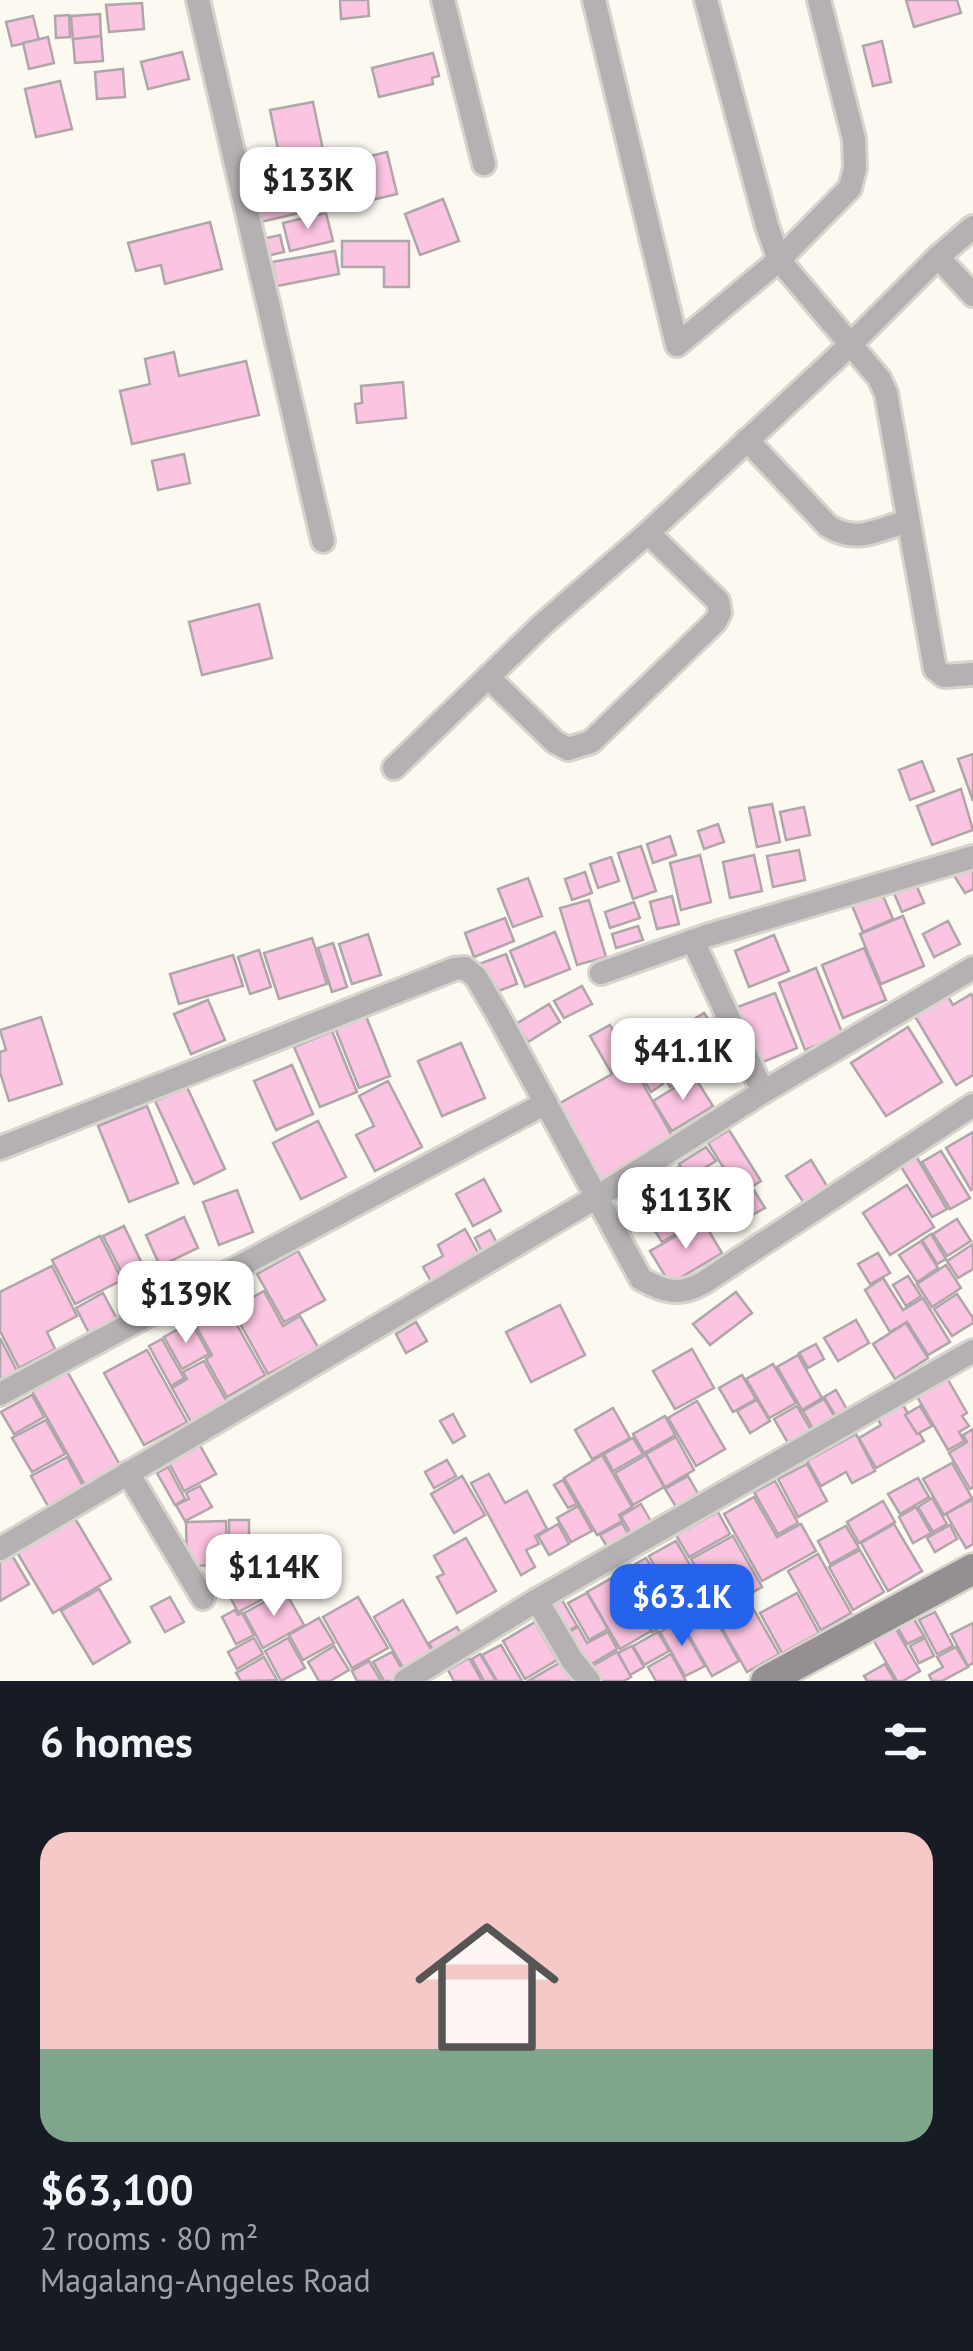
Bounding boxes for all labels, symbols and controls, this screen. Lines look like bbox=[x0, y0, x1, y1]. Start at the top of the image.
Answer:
pin: $133K bbox=[238, 147, 378, 232]
text: $133K bbox=[262, 158, 354, 200]
pin: $41.1K bbox=[602, 1018, 764, 1103]
text: $41.1K bbox=[633, 1029, 733, 1071]
pin: $113K bbox=[616, 1167, 756, 1252]
text: $113K bbox=[640, 1178, 732, 1220]
pin: $139K bbox=[116, 1261, 256, 1346]
text: $139K bbox=[140, 1272, 232, 1314]
pin: $114K bbox=[204, 1534, 344, 1619]
text: $114K bbox=[228, 1545, 320, 1587]
pin: $63.1K bbox=[601, 1564, 763, 1649]
text: $63.1K bbox=[632, 1575, 732, 1617]
text: 6 homes bbox=[40, 1714, 193, 1769]
icon: filters bbox=[878, 1714, 933, 1769]
icon: home bbox=[397, 1897, 577, 2077]
text: $63,100 bbox=[40, 2162, 193, 2217]
text: 2 rooms · 80 m² bbox=[40, 2217, 258, 2259]
text: Magalang-Angeles Road bbox=[40, 2259, 371, 2301]

